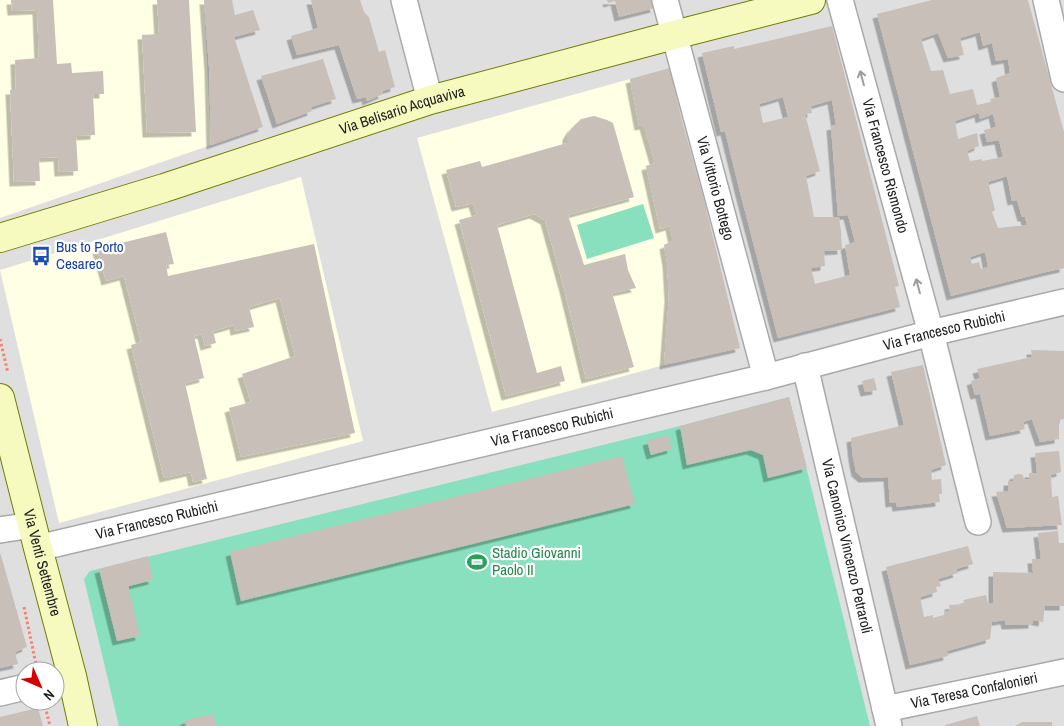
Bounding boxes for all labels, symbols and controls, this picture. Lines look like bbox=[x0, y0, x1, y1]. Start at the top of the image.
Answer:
one-way arrow bbox=[856, 71, 866, 87]
street label: Via Belisario Acquaviva bbox=[336, 80, 467, 139]
street label: Via Francesco Rismondo bbox=[857, 96, 914, 236]
street label: Via Vittorio Bottego bbox=[692, 134, 740, 243]
place label: Bus to Porto Cesareo bbox=[56, 236, 124, 274]
bus stop icon: Bus to Porto Cesareo bbox=[30, 245, 52, 267]
one-way arrow bbox=[913, 278, 922, 294]
street label: Via Francesco Rubichi bbox=[881, 305, 1007, 355]
street label: Via Francesco Rubichi bbox=[489, 402, 615, 451]
street label: Via Canonico Vincenzo Petraroli bbox=[817, 457, 878, 636]
street label: Via Francesco Rubichi bbox=[93, 495, 220, 544]
street label: Via Venti Settembre bbox=[19, 507, 67, 619]
place label: Stadio Giovanni Paolo II bbox=[492, 542, 581, 580]
sports icon: Stadio Giovanni Paolo II bbox=[466, 551, 488, 573]
north arrow bbox=[15, 661, 65, 711]
street label: Via Teresa Confalonieri bbox=[909, 667, 1039, 713]
text: N bbox=[40, 686, 58, 704]

